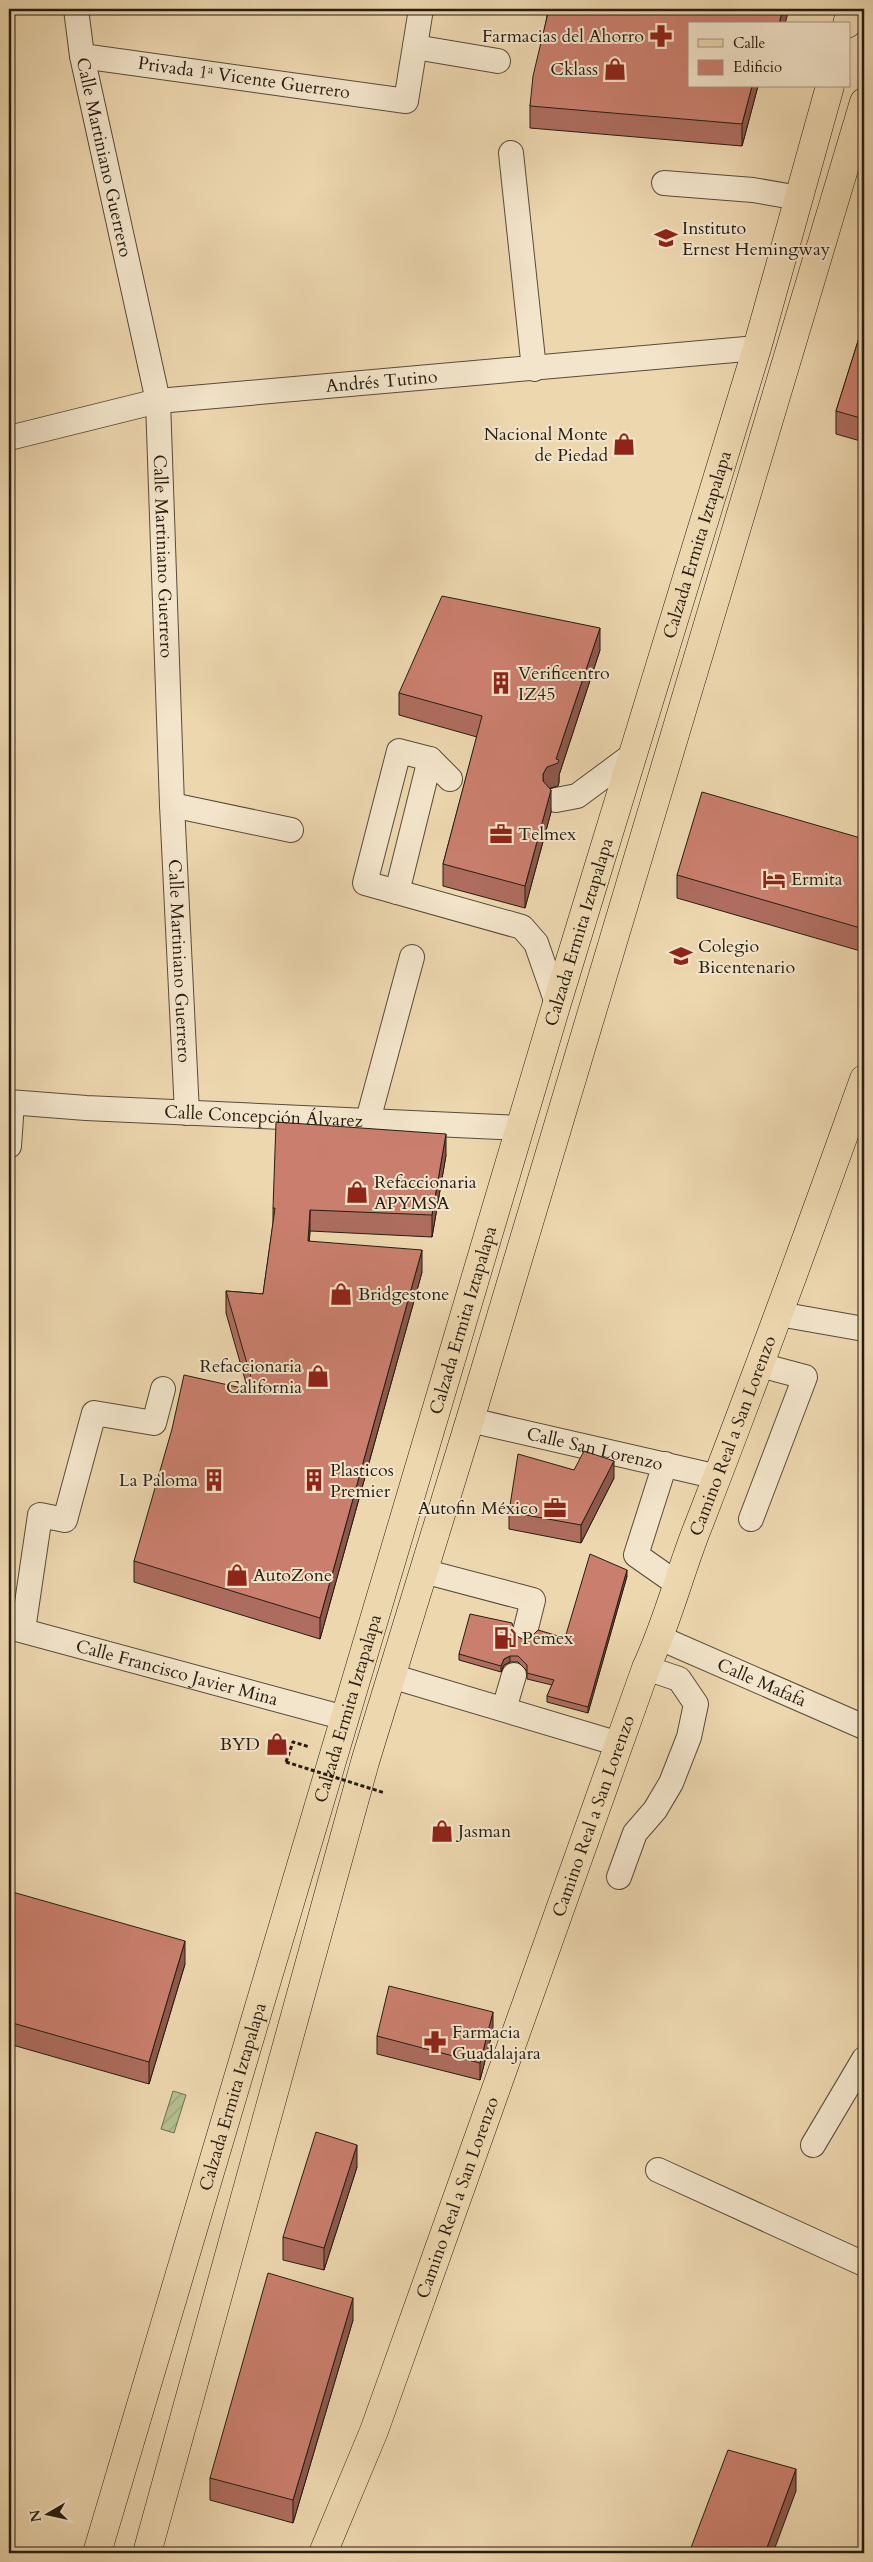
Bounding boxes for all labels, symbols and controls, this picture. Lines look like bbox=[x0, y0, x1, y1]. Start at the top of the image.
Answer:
legend bbox=[688, 22, 850, 88]
pharmacy icon: Farmacias del Ahorro bbox=[648, 23, 674, 49]
place label: Farmacias del Ahorro bbox=[482, 24, 644, 49]
text: Calle bbox=[733, 33, 766, 53]
street label: Privada 1ª Vicente Guerrero bbox=[136, 51, 352, 105]
street label: Calle Martiniano Guerrero bbox=[70, 55, 138, 260]
shop icon: Cklass bbox=[602, 56, 628, 82]
place label: Cklass bbox=[550, 57, 598, 82]
text: Edificio bbox=[733, 57, 782, 77]
place label: Instituto Ernest Hemingway bbox=[682, 216, 831, 262]
school or university icon: Instituto Ernest Hemingway bbox=[653, 225, 679, 251]
street label: Andrés Tutino bbox=[325, 364, 439, 399]
place label: Nacional Monte de Piedad bbox=[484, 422, 608, 468]
shop icon: Nacional Monte de Piedad bbox=[611, 431, 637, 457]
street label: Calzada Ermita Iztapalapa bbox=[656, 447, 737, 642]
street label: Calle Martiniano Guerrero bbox=[147, 454, 179, 659]
place label: Verificentro IZ45 bbox=[518, 661, 610, 707]
building icon: Verificentro IZ45 bbox=[488, 670, 514, 696]
office icon: Telmex bbox=[488, 821, 514, 847]
place label: Telmex bbox=[518, 822, 576, 847]
street label: Calzada Ermita Iztapalapa bbox=[538, 835, 619, 1029]
street label: Calle Martiniano Guerrero bbox=[162, 859, 197, 1064]
hotel icon: Ermita bbox=[761, 866, 787, 892]
place label: Ermita bbox=[791, 867, 843, 892]
place label: Colegio Bicentenario bbox=[698, 934, 795, 980]
school or university icon: Colegio Bicentenario bbox=[668, 943, 694, 969]
street label: Calle Concepción Álvarez bbox=[164, 1099, 363, 1133]
place label: Refaccionaria APYMSA bbox=[374, 1170, 477, 1216]
shop icon: Refaccionaria APYMSA bbox=[344, 1179, 370, 1205]
street label: Calzada Ermita Iztapalapa bbox=[423, 1223, 503, 1417]
shop icon: Bridgestone bbox=[328, 1281, 354, 1307]
place label: Bridgestone bbox=[358, 1282, 450, 1307]
street label: Camino Real a San Lorenzo bbox=[683, 1332, 782, 1540]
place label: Refaccionaria California bbox=[199, 1354, 302, 1400]
shop icon: Refaccionaria California bbox=[305, 1363, 331, 1389]
street label: Calle San Lorenzo bbox=[524, 1421, 666, 1476]
place label: Plasticos Premier bbox=[330, 1458, 394, 1504]
building icon: La Paloma bbox=[201, 1467, 227, 1493]
building icon: Plasticos Premier bbox=[301, 1467, 327, 1493]
place label: La Paloma bbox=[119, 1468, 198, 1493]
office icon: Autofin México bbox=[542, 1495, 568, 1521]
place label: Autofin México bbox=[418, 1496, 538, 1521]
shop icon: AutoZone bbox=[224, 1562, 250, 1588]
place label: AutoZone bbox=[253, 1563, 332, 1588]
street label: Calzada Ermita Iztapalapa bbox=[308, 1611, 387, 1806]
fuel station icon: Pemex bbox=[492, 1625, 518, 1651]
place label: Pemex bbox=[522, 1626, 573, 1651]
street label: Calle Francisco Javier Mina bbox=[73, 1633, 281, 1712]
street label: Calle Mafafa bbox=[713, 1652, 810, 1713]
street label: Camino Real a San Lorenzo bbox=[546, 1712, 641, 1920]
shop icon: BYD bbox=[264, 1731, 290, 1757]
place label: BYD bbox=[220, 1732, 260, 1757]
shop icon: Jasman bbox=[429, 1818, 455, 1844]
place label: Jasman bbox=[455, 1819, 512, 1844]
street label: Calzada Ermita Iztapalapa bbox=[193, 1999, 272, 2194]
place label: Farmacia Guadalajara bbox=[452, 2020, 541, 2066]
pharmacy icon: Farmacia Guadalajara bbox=[422, 2029, 448, 2055]
street label: Camino Real a San Lorenzo bbox=[410, 2093, 505, 2302]
north arrow bbox=[22, 2490, 72, 2540]
text: N bbox=[25, 2508, 46, 2523]

